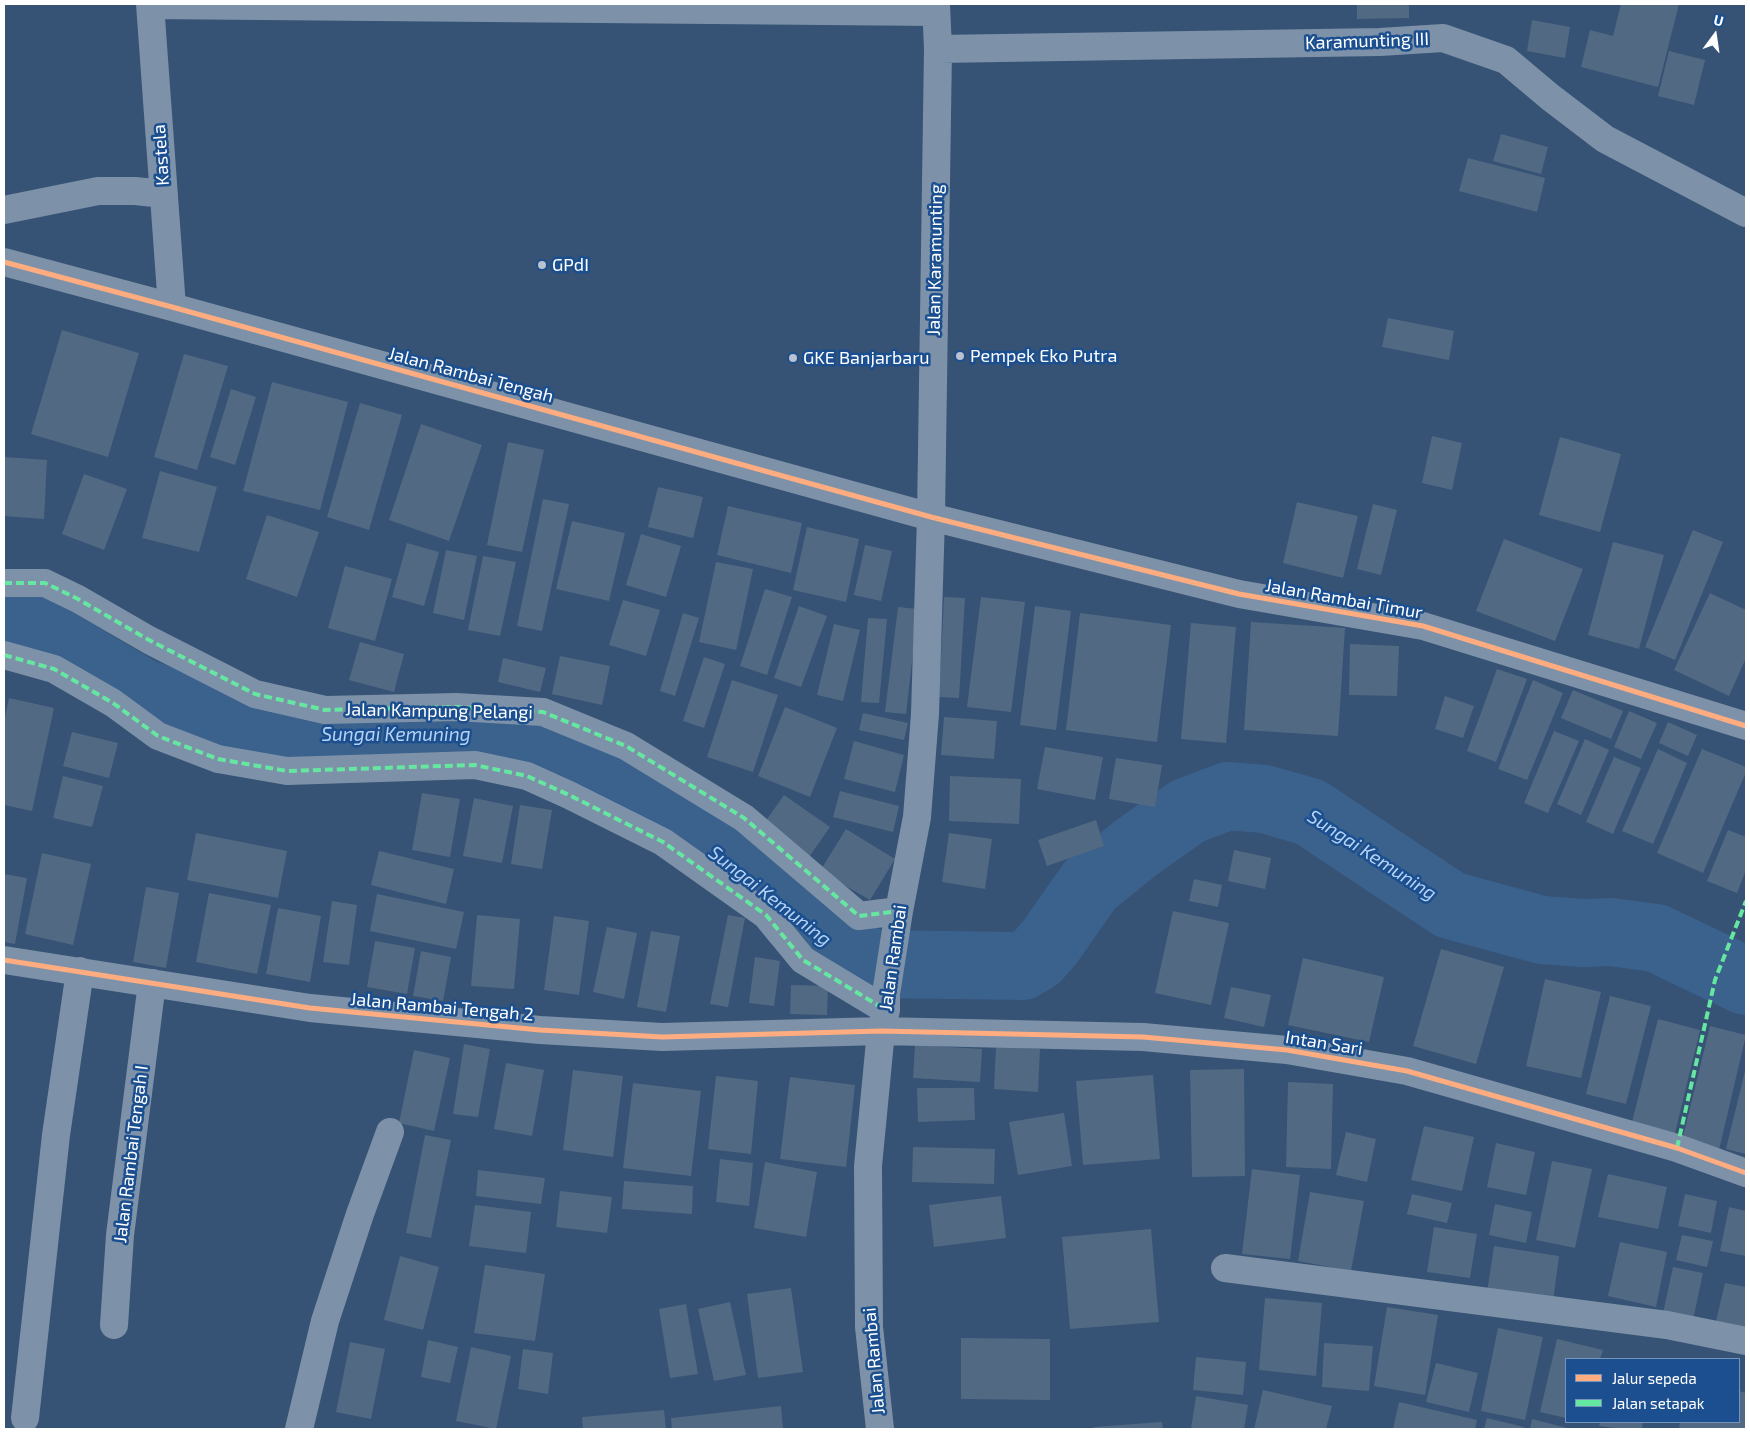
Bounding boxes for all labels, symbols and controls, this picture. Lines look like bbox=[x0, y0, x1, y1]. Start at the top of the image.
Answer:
north arrow bbox=[1690, 10, 1740, 60]
text: U bbox=[1712, 11, 1725, 29]
street label: Karamunting III bbox=[1305, 28, 1429, 54]
street label: Kastela bbox=[148, 124, 174, 186]
street label: Jalan Karamunting bbox=[923, 184, 947, 336]
place label: GPdI bbox=[552, 254, 589, 276]
marker: GPdI bbox=[536, 259, 548, 271]
street label: Jalan Rambai Tengah bbox=[386, 343, 556, 407]
place label: Pempek Eko Putra bbox=[970, 345, 1117, 367]
place label: GKE Banjarbaru bbox=[803, 347, 930, 369]
marker: Pempek Eko Putra bbox=[954, 350, 966, 362]
marker: GKE Banjarbaru bbox=[787, 352, 799, 364]
street label: Jalan Rambai Timur bbox=[1264, 575, 1424, 623]
street label: Jalan Kampung Pelangi bbox=[345, 699, 533, 723]
water label: Sungai Kemuning bbox=[321, 724, 471, 746]
water label: Sungai Kemuning bbox=[1303, 805, 1441, 905]
water label: Sungai Kemuning bbox=[704, 841, 836, 951]
street label: Jalan Rambai bbox=[875, 903, 911, 1013]
street label: Jalan Rambai Tengah 2 bbox=[349, 988, 535, 1026]
street label: Intan Sari bbox=[1284, 1026, 1364, 1060]
street label: Jalan Rambai Tengah I bbox=[109, 1064, 153, 1244]
street label: Jalan Rambai bbox=[859, 1307, 889, 1415]
legend bbox=[1565, 1358, 1740, 1423]
text: Jalur sepeda bbox=[1612, 1369, 1697, 1387]
text: Jalan setapak bbox=[1612, 1394, 1704, 1412]

